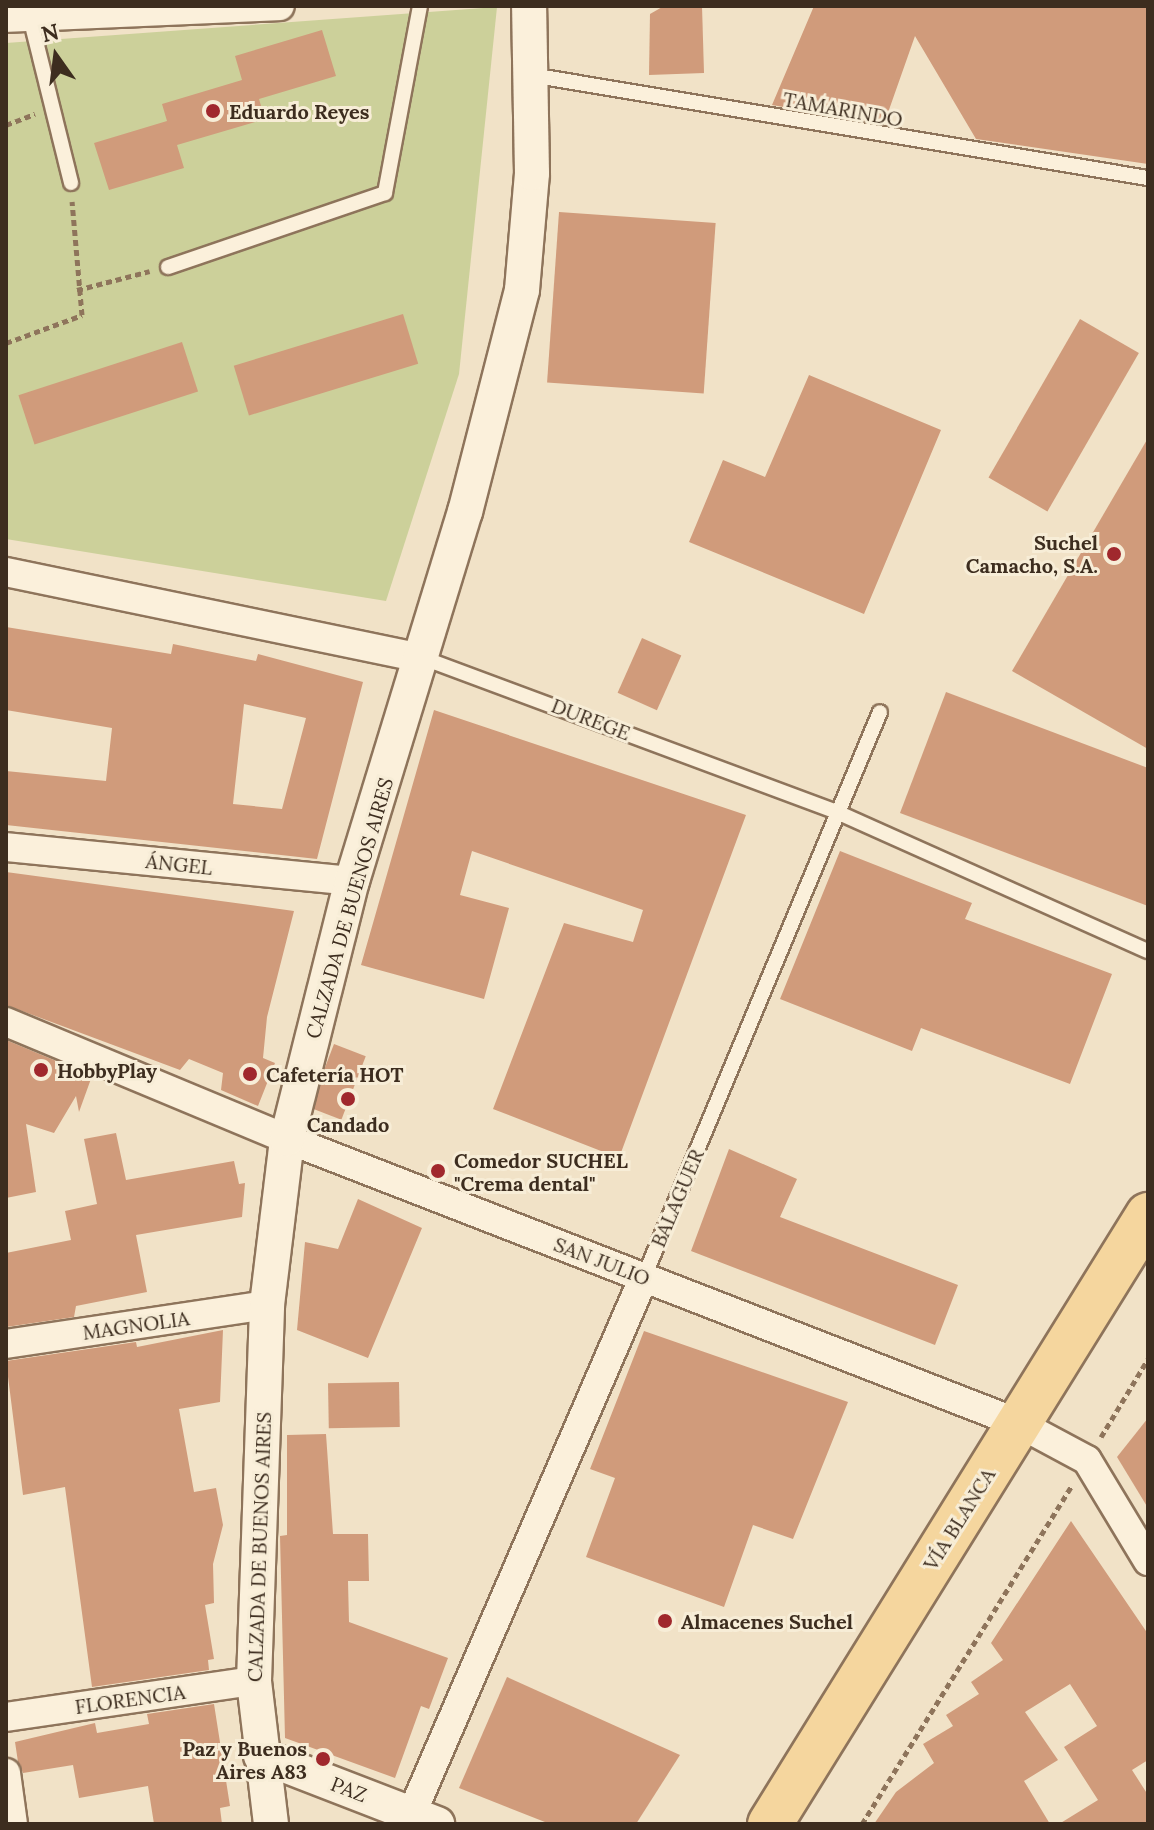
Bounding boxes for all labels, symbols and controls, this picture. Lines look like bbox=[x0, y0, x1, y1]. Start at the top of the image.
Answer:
north arrow bbox=[16, 16, 96, 96]
text: N bbox=[39, 17, 62, 48]
street label: TAMARINDO bbox=[781, 87, 905, 131]
place label: Eduardo Reyes bbox=[229, 99, 369, 123]
marker: Eduardo Reyes bbox=[204, 102, 222, 120]
place label: Suchel Camacho, S.A. bbox=[966, 530, 1098, 577]
marker: Suchel Camacho, S.A. bbox=[1105, 545, 1123, 563]
street label: DUREGE bbox=[548, 693, 634, 745]
street label: CALZADA DE BUENOS AIRES bbox=[300, 775, 398, 1041]
street label: ÁNGEL bbox=[144, 849, 214, 879]
place label: HobbyPlay bbox=[57, 1058, 157, 1082]
marker: HobbyPlay bbox=[32, 1061, 50, 1079]
place label: Cafetería HOT bbox=[266, 1062, 403, 1086]
marker: Cafetería HOT bbox=[241, 1065, 259, 1083]
marker: Candado bbox=[339, 1090, 357, 1108]
place label: Candado bbox=[307, 1112, 389, 1136]
street label: BALAGUER bbox=[646, 1145, 708, 1251]
place label: Comedor SUCHEL "Crema dental" bbox=[454, 1148, 628, 1195]
marker: Comedor SUCHEL "Crema dental" bbox=[429, 1162, 447, 1180]
street label: SAN JULIO bbox=[551, 1232, 653, 1290]
street label: MAGNOLIA bbox=[81, 1306, 191, 1344]
street label: CALZADA DE BUENOS AIRES bbox=[242, 1412, 276, 1682]
street label: VÍA BLANCA bbox=[918, 1464, 1000, 1574]
place label: Almacenes Suchel bbox=[681, 1609, 853, 1633]
marker: Almacenes Suchel bbox=[656, 1612, 674, 1630]
street label: FLORENCIA bbox=[73, 1679, 187, 1719]
place label: Paz y Buenos Aires A83 bbox=[182, 1736, 307, 1783]
marker: Paz y Buenos Aires A83 bbox=[314, 1750, 332, 1768]
street label: PAZ bbox=[328, 1771, 370, 1807]

